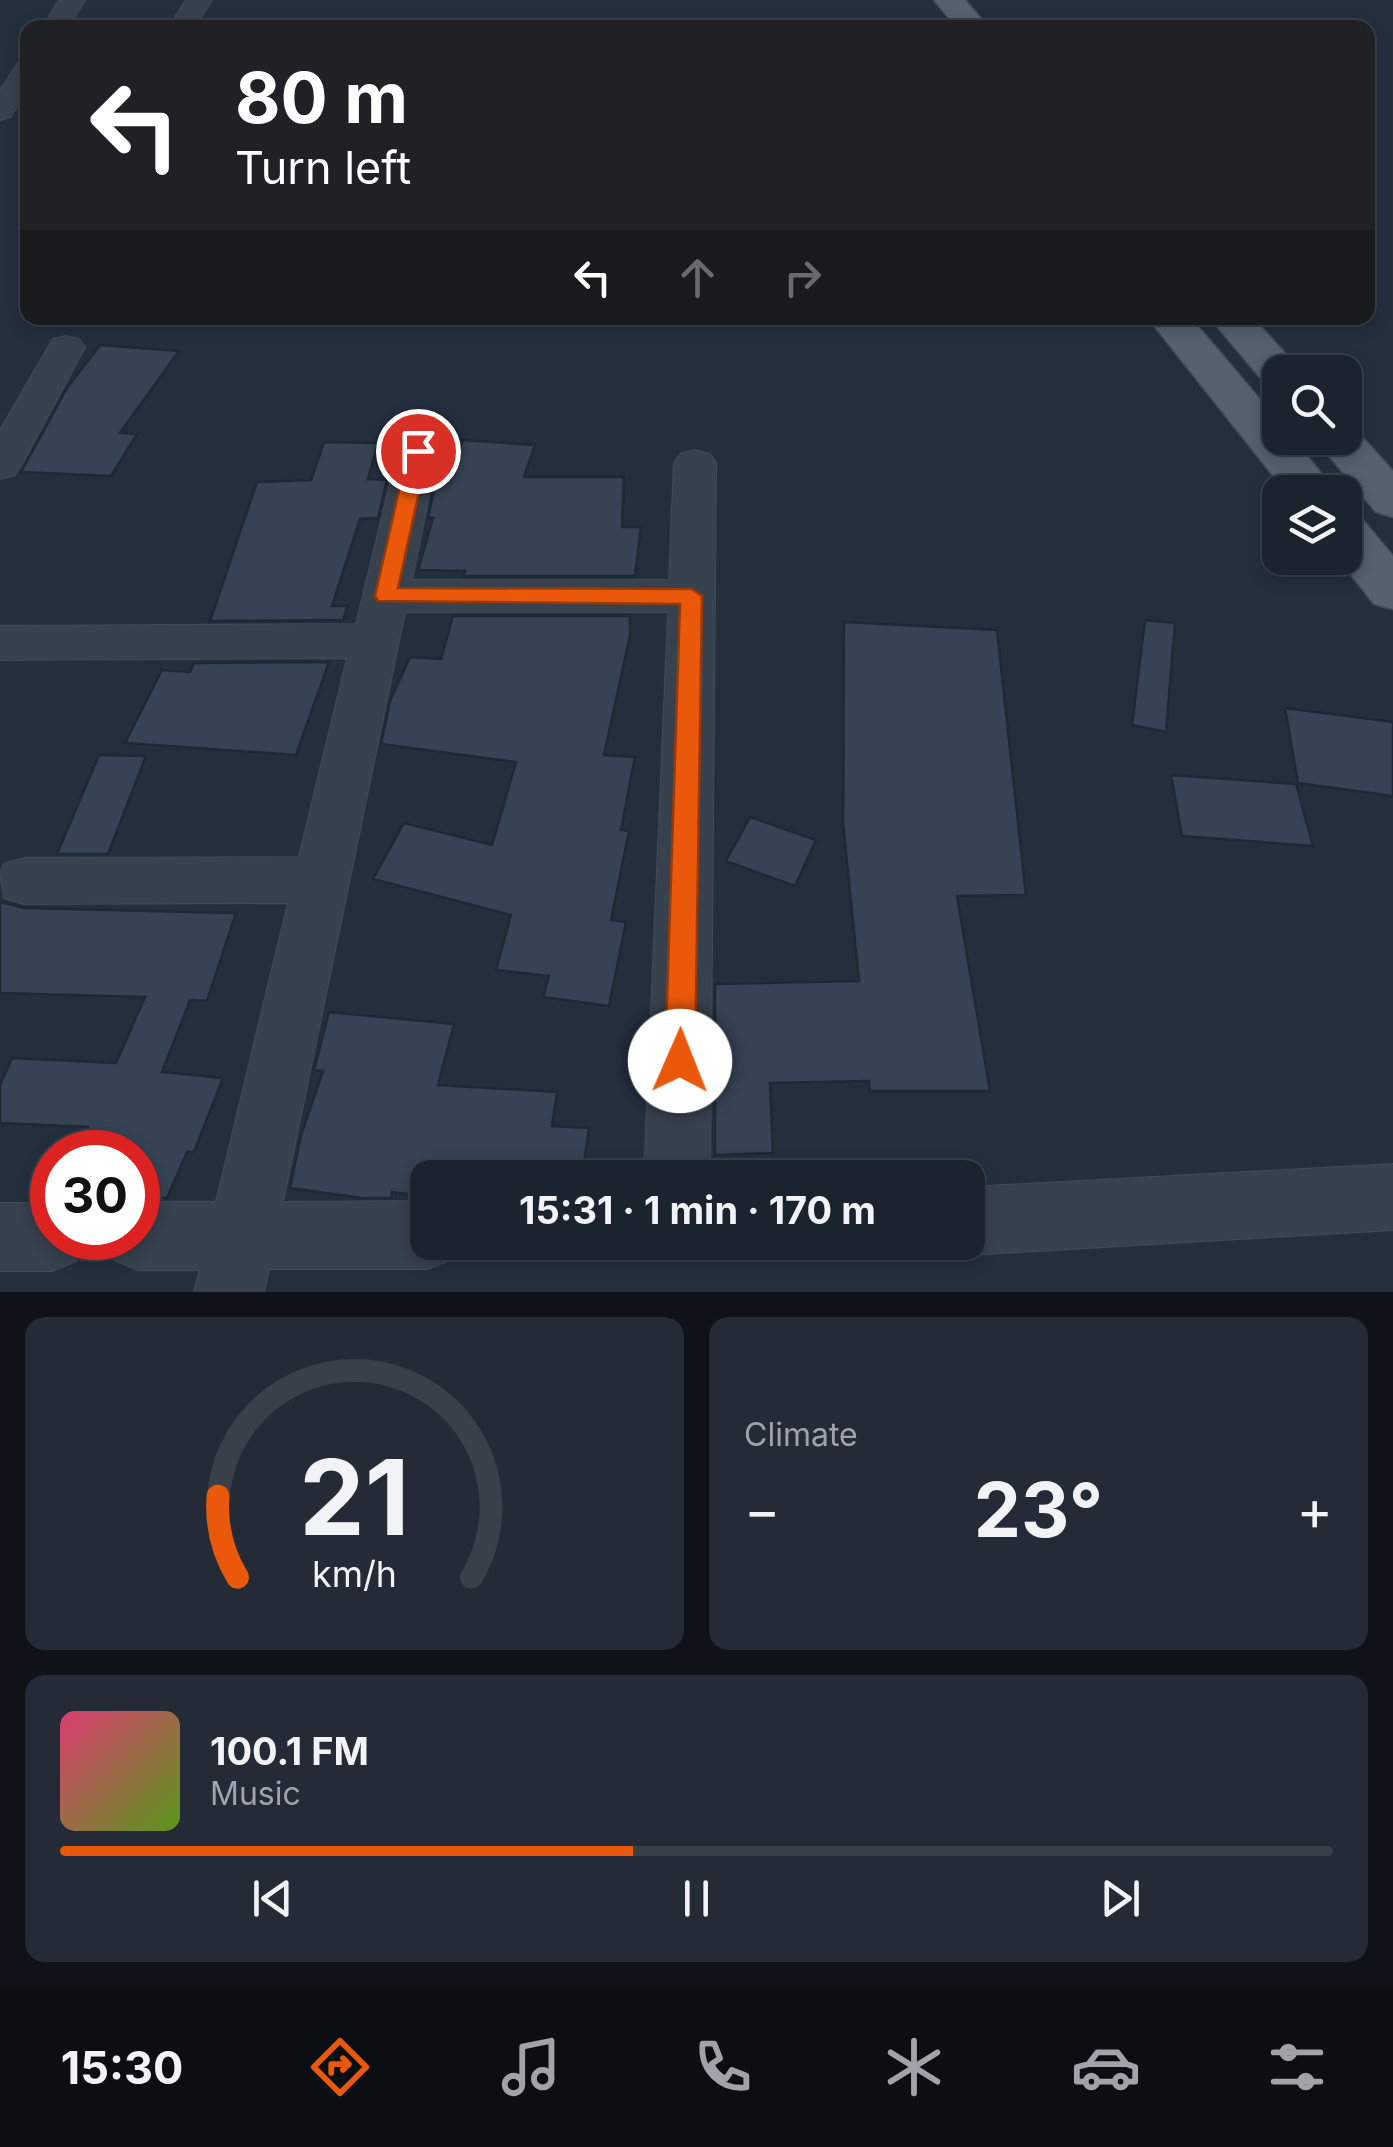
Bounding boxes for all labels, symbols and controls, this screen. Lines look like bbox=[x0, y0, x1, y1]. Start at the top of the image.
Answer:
text: 80 m bbox=[235, 55, 408, 140]
icon: left bbox=[70, 60, 200, 190]
text: Turn left bbox=[235, 140, 411, 195]
icon: left bbox=[565, 250, 620, 305]
icon: ahead bbox=[670, 250, 725, 305]
icon: right bbox=[775, 250, 830, 305]
map controls bbox=[1262, 355, 1362, 575]
button: search bbox=[1262, 355, 1362, 455]
pin bbox=[376, 409, 461, 494]
icon: arrive bbox=[391, 424, 446, 479]
button: layers bbox=[1262, 475, 1362, 575]
position arrow bbox=[628, 1009, 732, 1113]
speed limit sign: 30 bbox=[30, 1130, 160, 1260]
text: 15:31 · 1 min · 170 m bbox=[519, 1187, 876, 1233]
text: Climate bbox=[744, 1415, 858, 1454]
text: 21 bbox=[299, 1434, 410, 1560]
text: 23° bbox=[974, 1464, 1103, 1555]
text: − bbox=[744, 1477, 780, 1543]
text: + bbox=[1297, 1477, 1333, 1543]
text: km/h bbox=[312, 1552, 397, 1596]
text: 100.1 FM bbox=[210, 1728, 369, 1774]
text: Music bbox=[210, 1774, 301, 1813]
icon: previous bbox=[245, 1871, 300, 1926]
icon: pause bbox=[669, 1871, 724, 1926]
icon: next bbox=[1093, 1871, 1148, 1926]
icon: directions bbox=[305, 2032, 375, 2102]
icon: music bbox=[496, 2032, 566, 2102]
icon: phone bbox=[688, 2032, 758, 2102]
icon: climate bbox=[879, 2032, 949, 2102]
icon: car bbox=[1071, 2032, 1141, 2102]
icon: filters bbox=[1262, 2032, 1332, 2102]
text: 15:30 bbox=[61, 2040, 183, 2095]

